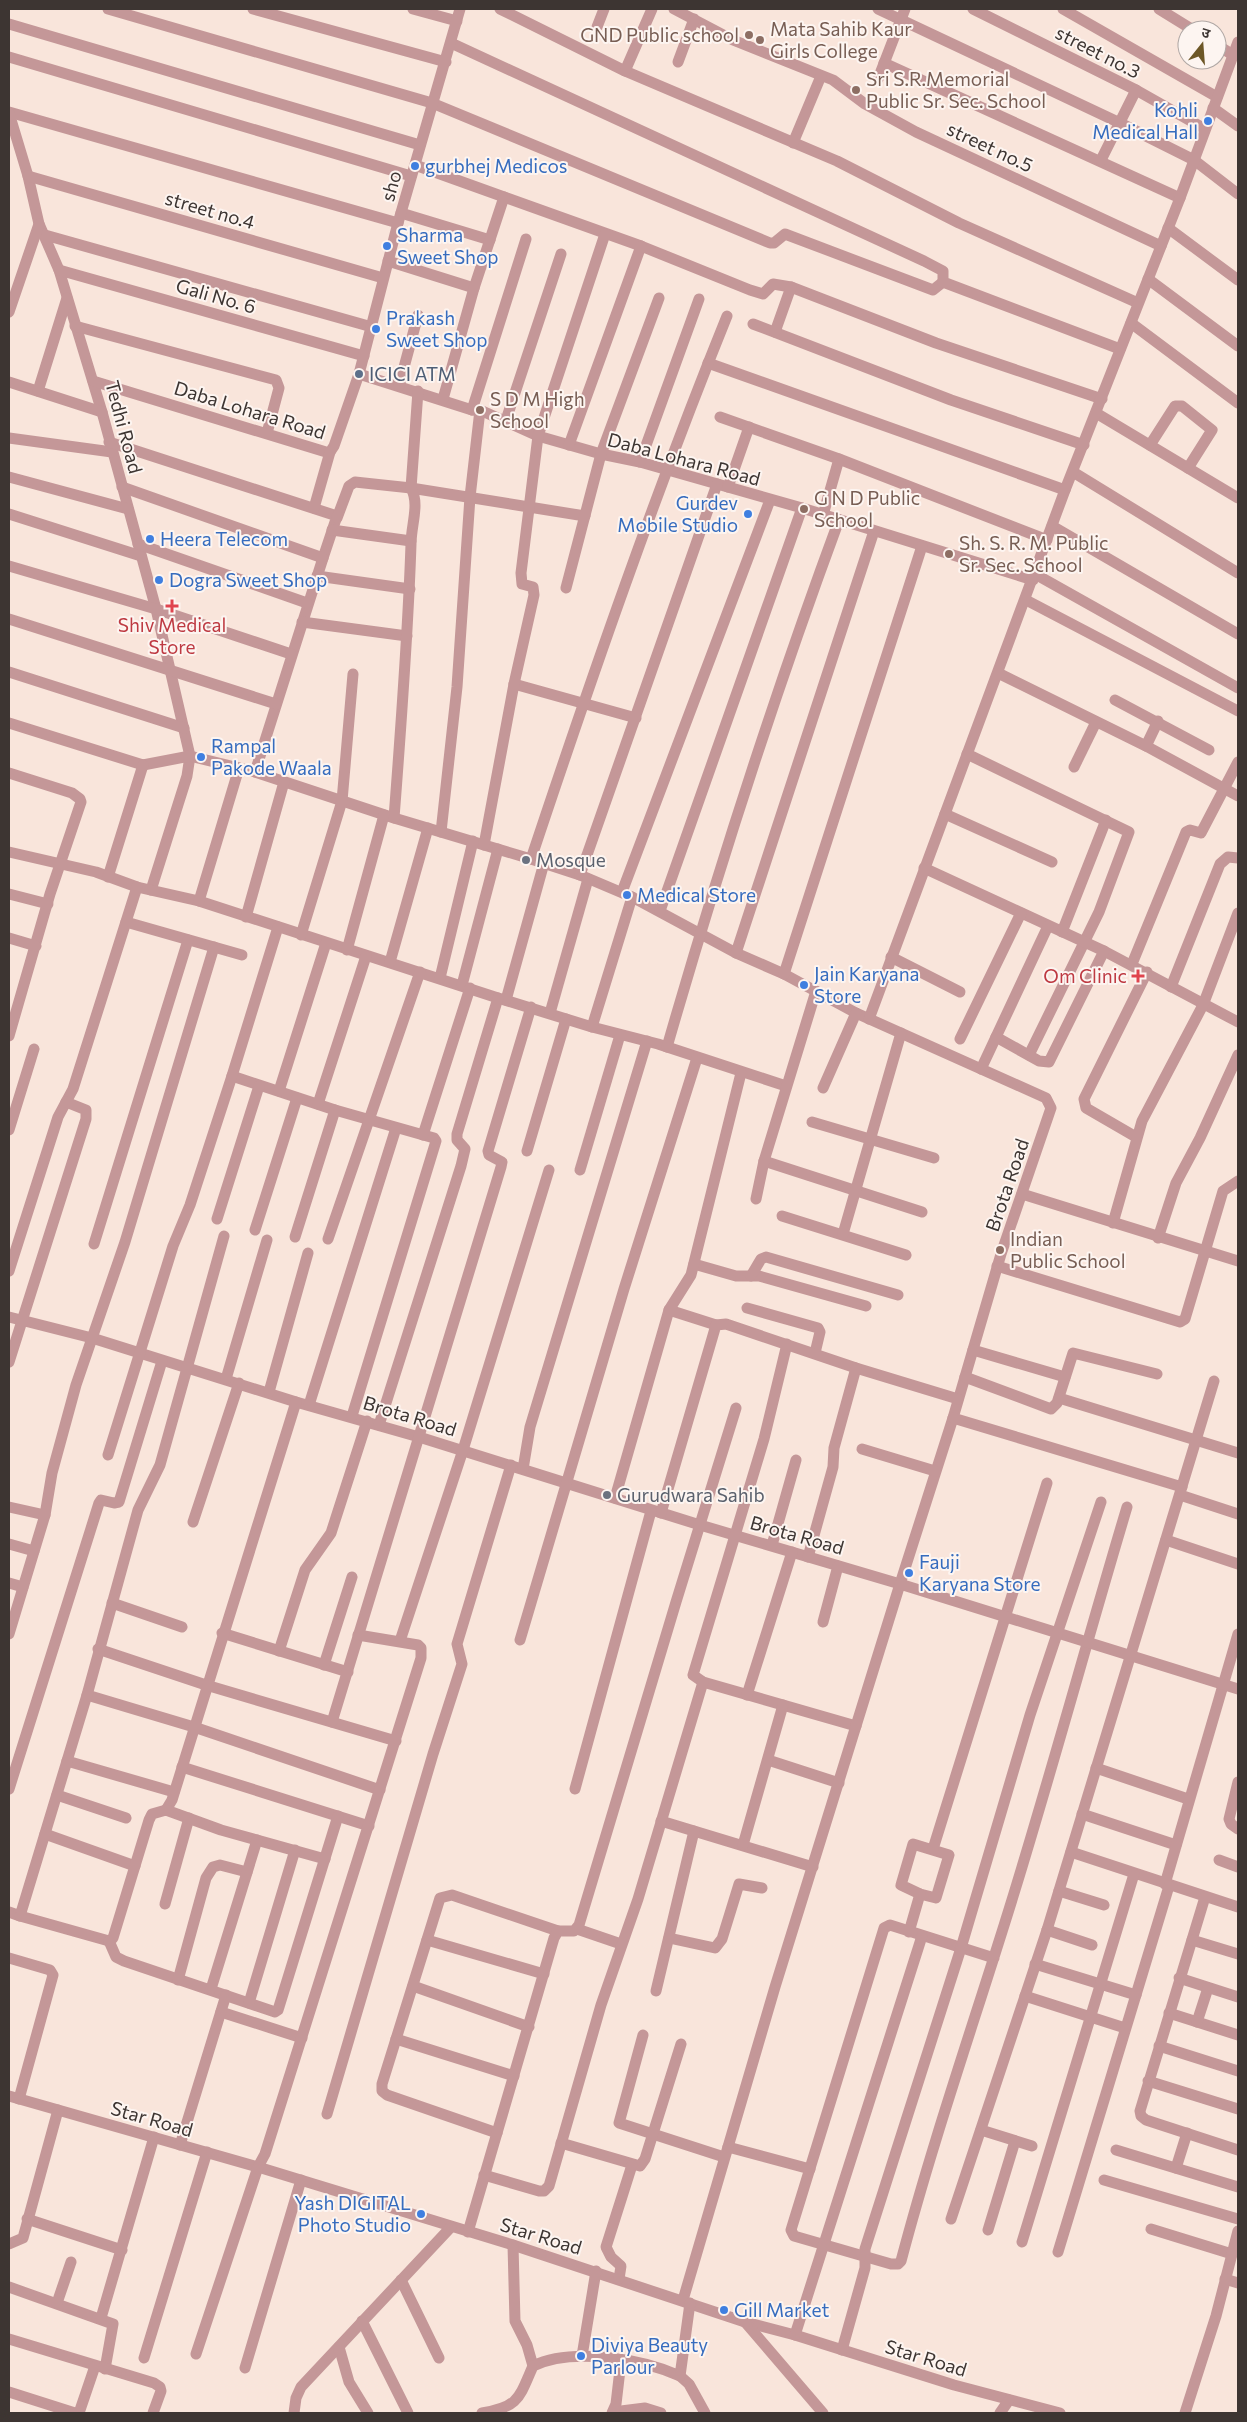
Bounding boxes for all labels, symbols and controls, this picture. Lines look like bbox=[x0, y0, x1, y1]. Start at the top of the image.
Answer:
place label: Mata Sahib Kaur Girls College bbox=[770, 17, 912, 62]
street label: street no.3 bbox=[1052, 20, 1144, 83]
north arrow bbox=[1177, 20, 1227, 70]
place label: GND Public school bbox=[580, 23, 739, 46]
text: उ bbox=[1200, 23, 1213, 42]
marker: GND Public school bbox=[743, 29, 755, 41]
marker: Mata Sahib Kaur Girls College bbox=[754, 34, 766, 46]
place label: Sri S.R.Memorial Public Sr. Sec. School bbox=[866, 67, 1046, 112]
marker: Sri S.R.Memorial Public Sr. Sec. School bbox=[850, 84, 862, 96]
place label: Kohli Medical Hall bbox=[1092, 98, 1198, 143]
marker: Kohli Medical Hall bbox=[1202, 115, 1214, 127]
street label: street no.5 bbox=[944, 117, 1037, 176]
place label: gurbhej Medicos bbox=[425, 154, 567, 177]
marker: gurbhej Medicos bbox=[409, 160, 421, 172]
street label: sho bbox=[375, 168, 406, 204]
street label: street no.4 bbox=[163, 186, 258, 233]
place label: Sharma Sweet Shop bbox=[397, 223, 499, 268]
marker: Sharma Sweet Shop bbox=[381, 240, 393, 252]
street label: Gali No. 6 bbox=[174, 273, 259, 318]
place label: Prakash Sweet Shop bbox=[386, 306, 488, 351]
marker: Prakash Sweet Shop bbox=[370, 323, 382, 335]
place label: ICICI ATM bbox=[369, 362, 456, 385]
marker: ICICI ATM bbox=[353, 368, 365, 380]
street label: Daba Lohara Road bbox=[172, 376, 329, 443]
street label: Tedhi Road bbox=[101, 378, 148, 476]
place label: S D M High School bbox=[490, 387, 585, 432]
marker: S D M High School bbox=[474, 404, 486, 416]
street label: Daba Lohara Road bbox=[605, 427, 763, 490]
place label: G N D Public School bbox=[814, 486, 920, 531]
place label: Gurdev Mobile Studio bbox=[617, 491, 738, 536]
marker: G N D Public School bbox=[798, 503, 810, 515]
marker: Gurdev Mobile Studio bbox=[742, 508, 754, 520]
place label: Heera Telecom bbox=[160, 527, 288, 550]
place label: Sh. S. R. M. Public Sr. Sec. School bbox=[959, 531, 1108, 576]
marker: Heera Telecom bbox=[144, 533, 156, 545]
marker: Sh. S. R. M. Public Sr. Sec. School bbox=[943, 548, 955, 560]
place label: Dogra Sweet Shop bbox=[169, 568, 327, 591]
marker: Dogra Sweet Shop bbox=[153, 574, 165, 586]
marker: Shiv Medical Store bbox=[166, 600, 178, 612]
place label: Shiv Medical Store bbox=[118, 613, 226, 658]
place label: Rampal Pakode Waala bbox=[211, 734, 332, 779]
marker: Rampal Pakode Waala bbox=[195, 751, 207, 763]
place label: Mosque bbox=[536, 848, 606, 871]
marker: Mosque bbox=[520, 854, 532, 866]
place label: Medical Store bbox=[637, 883, 756, 906]
marker: Medical Store bbox=[621, 889, 633, 901]
place label: Jain Karyana Store bbox=[814, 962, 920, 1007]
place label: Om Clinic bbox=[1043, 964, 1127, 987]
marker: Om Clinic bbox=[1131, 969, 1145, 983]
marker: Jain Karyana Store bbox=[798, 979, 810, 991]
street label: Brota Road bbox=[980, 1135, 1033, 1234]
place label: Indian Public School bbox=[1010, 1227, 1125, 1272]
marker: Indian Public School bbox=[994, 1244, 1006, 1256]
street label: Brota Road bbox=[361, 1390, 460, 1441]
place label: Gurudwara Sahib bbox=[617, 1483, 765, 1506]
marker: Gurudwara Sahib bbox=[601, 1489, 613, 1501]
street label: Brota Road bbox=[748, 1510, 847, 1559]
place label: Fauji Karyana Store bbox=[919, 1550, 1041, 1595]
marker: Fauji Karyana Store bbox=[903, 1567, 915, 1579]
street label: Star Road bbox=[108, 2096, 196, 2141]
place label: Yash DIGITAL Photo Studio bbox=[294, 2191, 411, 2236]
marker: Yash DIGITAL Photo Studio bbox=[415, 2208, 427, 2220]
street label: Star Road bbox=[497, 2212, 585, 2259]
place label: Gill Market bbox=[734, 2298, 829, 2321]
marker: Gill Market bbox=[718, 2304, 730, 2316]
place label: Diviya Beauty Parlour bbox=[591, 2333, 708, 2378]
street label: Star Road bbox=[882, 2334, 970, 2381]
marker: Diviya Beauty Parlour bbox=[575, 2350, 587, 2362]

